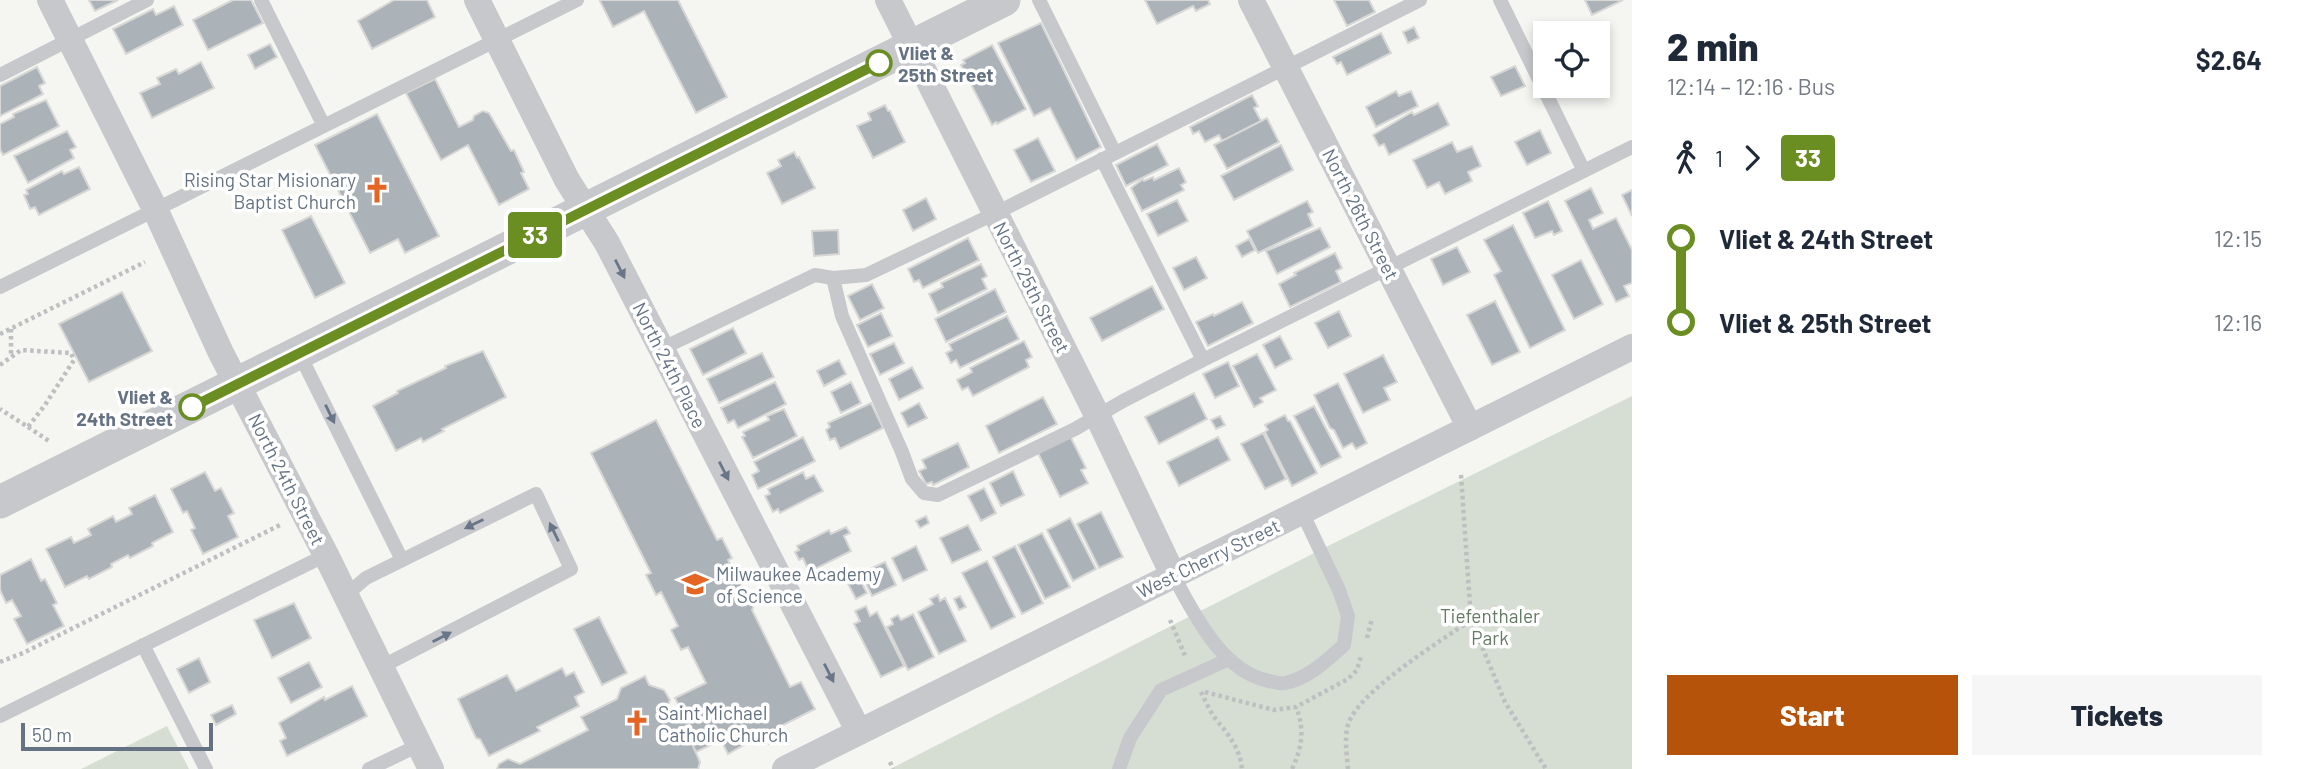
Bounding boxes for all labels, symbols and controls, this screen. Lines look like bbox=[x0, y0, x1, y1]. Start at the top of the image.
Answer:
map controls bbox=[1533, 21, 1610, 98]
button: locate bbox=[1533, 21, 1610, 98]
text: 2 min bbox=[1667, 23, 1759, 69]
place label: Vliet & 25th Street bbox=[898, 41, 994, 86]
text: $2.64 bbox=[2196, 44, 2262, 75]
marker: Vliet & 25th Street bbox=[866, 50, 892, 76]
text: 12:14 – 12:16 · Bus bbox=[1667, 72, 1835, 100]
icon: walk bbox=[1667, 139, 1705, 177]
icon: forward bbox=[1733, 139, 1771, 177]
text: 33 bbox=[1795, 143, 1821, 172]
text: 1 bbox=[1715, 144, 1723, 172]
street label: North 26th Street bbox=[1318, 145, 1404, 283]
place label: Rising Star Misionary Baptist Church bbox=[184, 168, 356, 213]
church icon: Rising Star Misionary Baptist Church bbox=[362, 175, 392, 205]
line badge: 33 bbox=[504, 212, 566, 258]
street label: North 25th Street bbox=[989, 218, 1075, 356]
text: 33 bbox=[522, 220, 548, 249]
text: Vliet & 24th Street bbox=[1719, 223, 1933, 254]
text: 12:15 bbox=[2214, 224, 2262, 252]
one-way arrow bbox=[614, 259, 625, 279]
street label: North 24th Place bbox=[628, 298, 712, 432]
text: Vliet & 25th Street bbox=[1719, 307, 1931, 338]
text: 12:16 bbox=[2214, 308, 2262, 336]
place label: Vliet & 24th Street bbox=[76, 385, 173, 430]
marker: Vliet & 24th Street bbox=[179, 394, 205, 420]
one-way arrow bbox=[324, 404, 335, 424]
street label: North 24th Street bbox=[244, 409, 330, 549]
one-way arrow bbox=[719, 461, 730, 481]
street label: West Cherry Street bbox=[1133, 513, 1283, 603]
one-way arrow bbox=[464, 519, 484, 530]
one-way arrow bbox=[548, 522, 560, 542]
place label: Milwaukee Academy of Science bbox=[716, 562, 881, 607]
school or university icon: Milwaukee Academy of Science bbox=[680, 569, 710, 599]
park label: Tiefenthaler Park bbox=[1440, 604, 1540, 649]
one-way arrow bbox=[432, 631, 452, 642]
one-way arrow bbox=[823, 663, 834, 683]
button: Start bbox=[1667, 675, 1958, 755]
button: Tickets bbox=[1972, 675, 2262, 755]
place label: Saint Michael Catholic Church bbox=[658, 701, 788, 746]
church icon: Saint Michael Catholic Church bbox=[622, 708, 652, 738]
scale bar bbox=[21, 720, 214, 752]
text: 50 m bbox=[32, 723, 72, 746]

